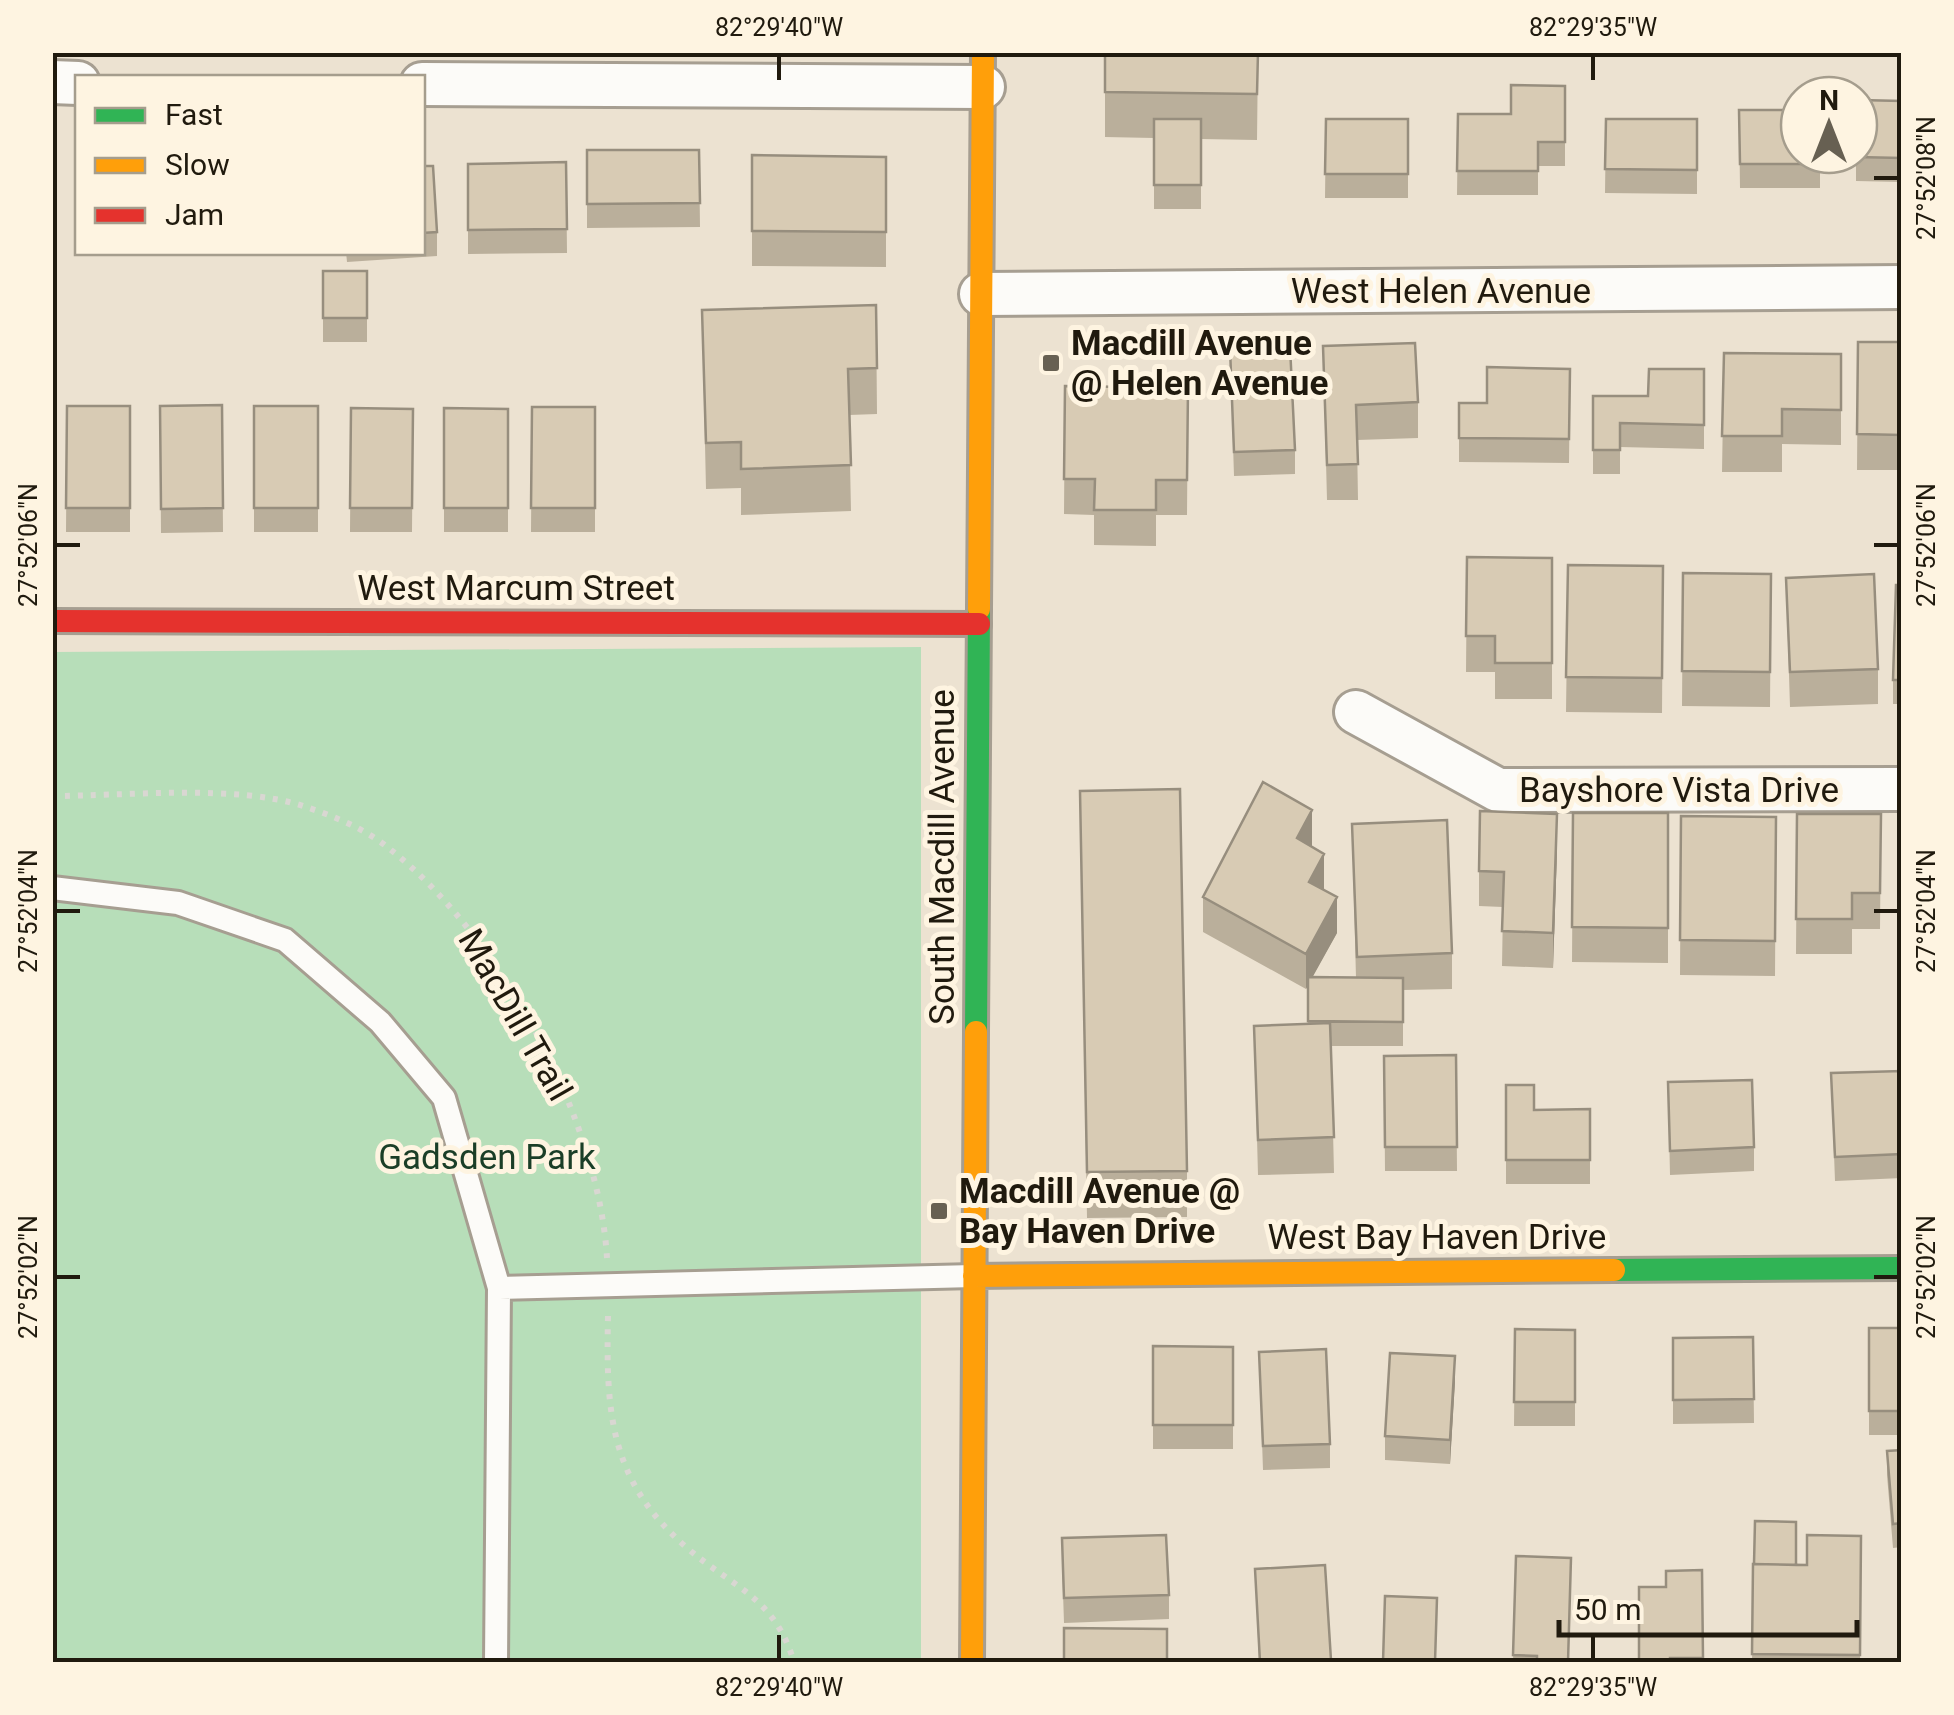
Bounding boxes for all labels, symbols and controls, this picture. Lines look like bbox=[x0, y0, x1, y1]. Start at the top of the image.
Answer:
text: 82°29'40"W bbox=[715, 13, 843, 42]
text: 82°29'35"W bbox=[1529, 13, 1657, 42]
legend bbox=[75, 75, 425, 255]
north arrow bbox=[1779, 75, 1879, 175]
text: N bbox=[1819, 84, 1839, 117]
text: Fast bbox=[165, 97, 223, 132]
text: 27°52'08"N bbox=[1912, 116, 1941, 240]
text: Slow bbox=[165, 147, 230, 182]
text: Jam bbox=[165, 197, 224, 232]
street label: West Helen Avenue bbox=[1291, 271, 1591, 312]
place label: Macdill Avenue @ Helen Avenue bbox=[1071, 323, 1328, 404]
marker: Macdill Avenue @ Helen Avenue bbox=[1040, 352, 1062, 374]
text: 27°52'06"N bbox=[14, 483, 43, 607]
text: 27°52'06"N bbox=[1912, 483, 1941, 607]
street label: West Marcum Street bbox=[357, 568, 675, 609]
street label: South Macdill Avenue bbox=[922, 689, 963, 1025]
street label: Bayshore Vista Drive bbox=[1519, 770, 1839, 811]
text: 27°52'04"N bbox=[14, 849, 43, 973]
text: 27°52'04"N bbox=[1912, 849, 1941, 973]
street label: MacDill Trail bbox=[449, 922, 581, 1108]
park label: Gadsden Park bbox=[378, 1137, 596, 1178]
place label: Macdill Avenue @ Bay Haven Drive bbox=[959, 1171, 1240, 1252]
marker: Macdill Avenue @ Bay Haven Drive bbox=[928, 1200, 950, 1222]
text: 27°52'02"N bbox=[14, 1215, 43, 1339]
text: 27°52'02"N bbox=[1912, 1215, 1941, 1339]
street label: West Bay Haven Drive bbox=[1268, 1217, 1606, 1258]
scale bar bbox=[1559, 1575, 1856, 1637]
text: 50 m bbox=[1574, 1592, 1641, 1627]
text: 82°29'40"W bbox=[715, 1673, 843, 1702]
text: 82°29'35"W bbox=[1529, 1673, 1657, 1702]

